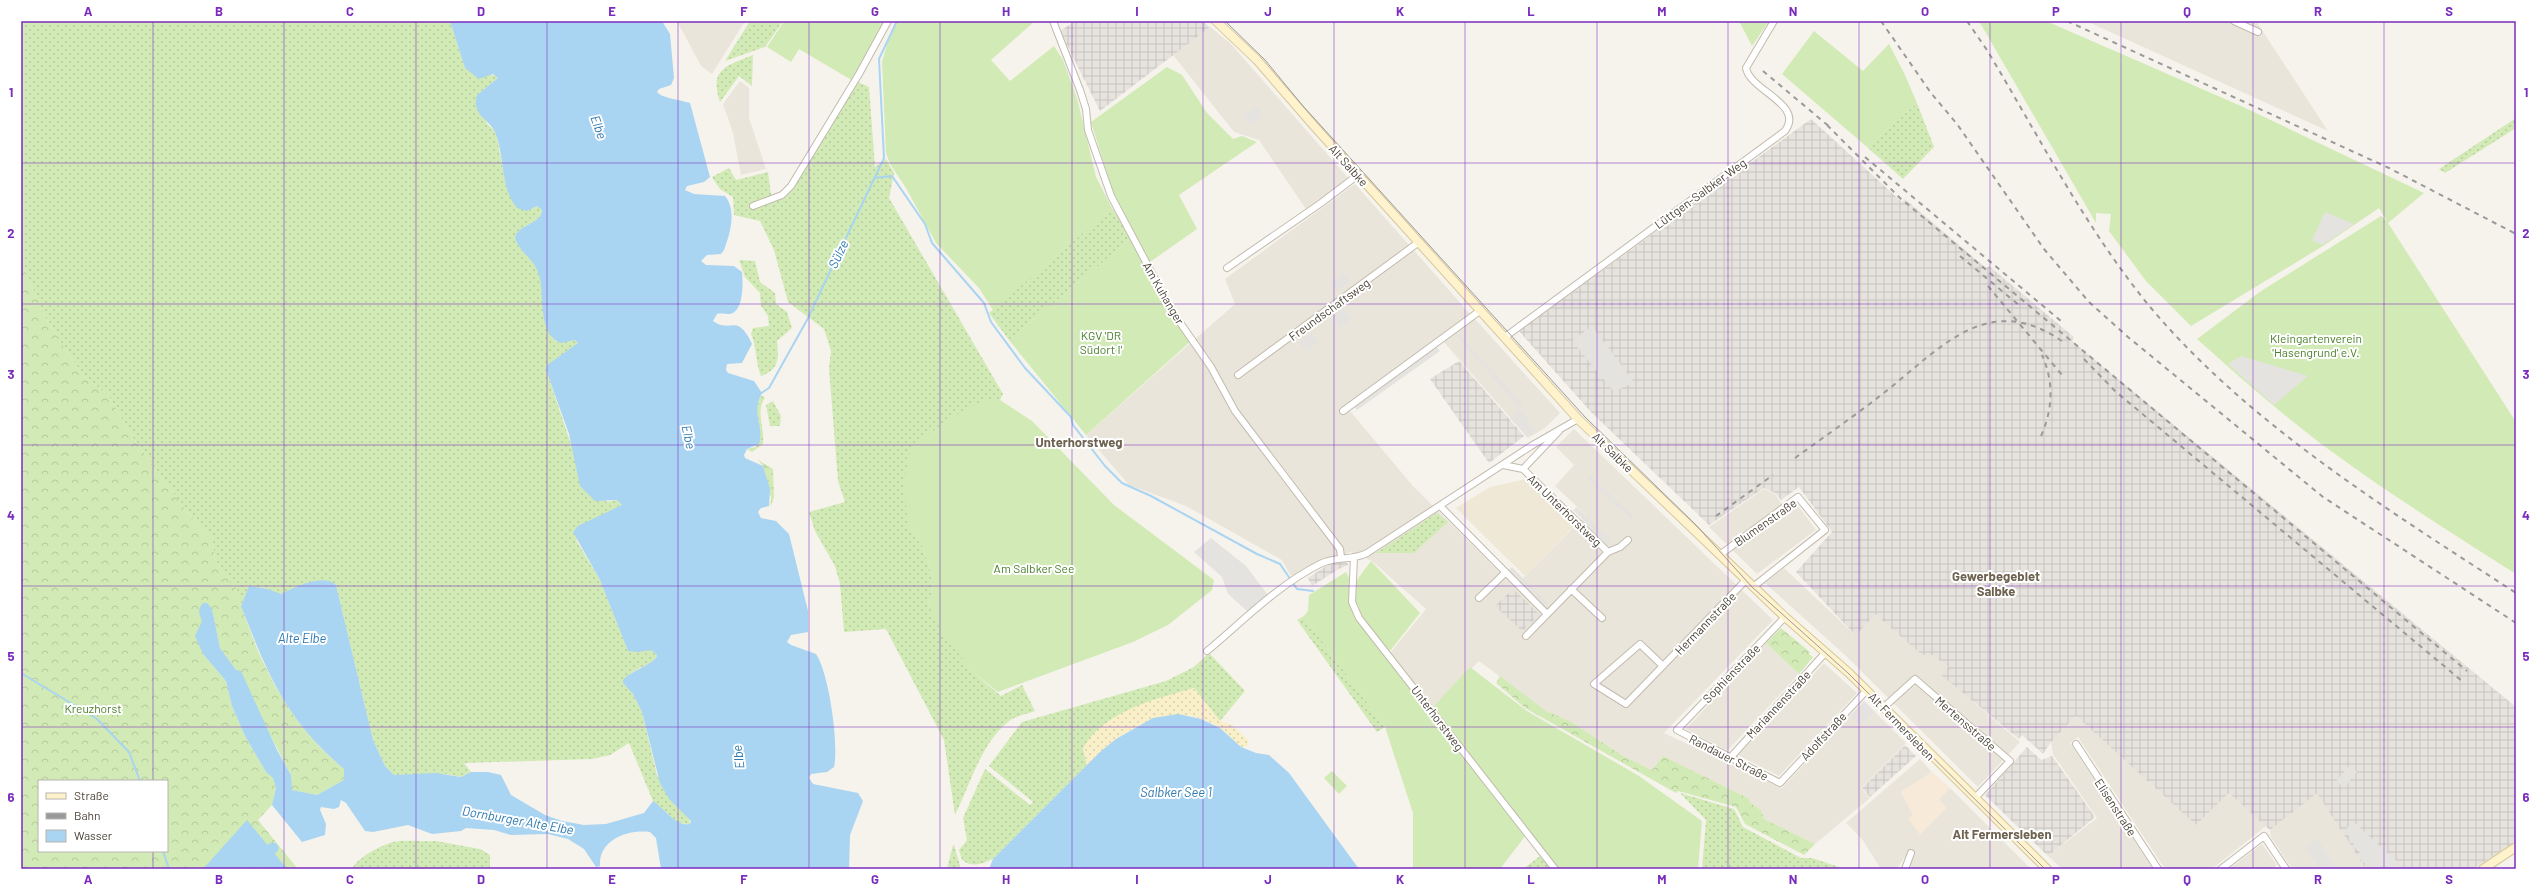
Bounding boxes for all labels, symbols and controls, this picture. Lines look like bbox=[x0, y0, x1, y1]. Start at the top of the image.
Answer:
text: A bbox=[84, 3, 93, 19]
text: B bbox=[215, 3, 223, 19]
text: C bbox=[346, 3, 354, 19]
text: D bbox=[477, 3, 485, 19]
text: E bbox=[608, 3, 616, 19]
text: F bbox=[740, 3, 748, 19]
text: G bbox=[871, 3, 879, 19]
text: H bbox=[1002, 3, 1010, 19]
text: I bbox=[1135, 3, 1139, 19]
text: J bbox=[1264, 3, 1272, 19]
text: K bbox=[1396, 3, 1404, 19]
text: L bbox=[1527, 3, 1535, 19]
text: M bbox=[1657, 3, 1667, 19]
text: N bbox=[1789, 3, 1797, 19]
text: O bbox=[1921, 3, 1929, 19]
text: P bbox=[2052, 3, 2060, 19]
text: Q bbox=[2183, 3, 2191, 19]
text: R bbox=[2314, 3, 2322, 19]
text: S bbox=[2445, 3, 2453, 19]
text: 1 bbox=[9, 84, 13, 100]
text: 1 bbox=[2524, 84, 2528, 100]
water label: Elbe bbox=[587, 113, 611, 141]
street label: Alt Salbke bbox=[1327, 141, 1371, 189]
street label: Lüttgen-Salbker Weg bbox=[1651, 155, 1749, 231]
text: 2 bbox=[7, 225, 15, 241]
text: 2 bbox=[2522, 225, 2530, 241]
water label: Sülze bbox=[825, 237, 852, 271]
street label: Am Kuhanger bbox=[1141, 259, 1188, 327]
street label: Freundschaftsweg bbox=[1286, 275, 1372, 343]
park label: KGV 'DR Südort I' bbox=[1080, 328, 1123, 356]
park label: Kleingartenverein 'Hasengrund' e.V. bbox=[2270, 331, 2362, 359]
text: 3 bbox=[7, 366, 15, 382]
text: 3 bbox=[2522, 366, 2530, 382]
water label: Elbe bbox=[679, 424, 699, 451]
street label: Alt Salbke bbox=[1590, 429, 1636, 475]
district label: Unterhorstweg bbox=[1036, 434, 1122, 450]
street label: Am Unterhorstweg bbox=[1525, 471, 1605, 549]
street label: Blumenstraße bbox=[1731, 495, 1799, 549]
text: 4 bbox=[7, 507, 15, 523]
text: 4 bbox=[2522, 507, 2530, 523]
park label: Am Salbker See bbox=[994, 561, 1074, 575]
district label: Gewerbegebiet Salbke bbox=[1952, 568, 2040, 599]
street label: Hermannstraße bbox=[1672, 589, 1738, 657]
water label: Alte Elbe bbox=[278, 630, 326, 646]
street label: Sophienstraße bbox=[1699, 641, 1763, 705]
text: 5 bbox=[7, 648, 15, 664]
text: 5 bbox=[2522, 648, 2530, 664]
street label: Mariannenstraße bbox=[1743, 667, 1813, 741]
street label: Unterhorstweg bbox=[1409, 683, 1467, 753]
street label: Alt Fermersleben bbox=[1866, 689, 1938, 763]
street label: Mertensstraße bbox=[1933, 693, 1999, 753]
park label: Kreuzhorst bbox=[64, 701, 122, 715]
street label: Adolfstraße bbox=[1797, 709, 1849, 763]
street label: Randauer Straße bbox=[1687, 731, 1771, 783]
water label: Elbe bbox=[729, 744, 747, 770]
street label: Elisenstraße bbox=[2092, 776, 2140, 838]
legend bbox=[38, 780, 168, 852]
water label: Salbker See 1 bbox=[1140, 784, 1212, 800]
text: Straße bbox=[74, 788, 109, 802]
text: 6 bbox=[8, 789, 15, 805]
text: 6 bbox=[2523, 789, 2530, 805]
water label: Dornburger Alte Elbe bbox=[461, 802, 575, 838]
text: Bahn bbox=[74, 808, 101, 822]
district label: Alt Fermersleben bbox=[1952, 826, 2052, 842]
text: Wasser bbox=[74, 828, 113, 842]
text: A bbox=[84, 871, 93, 887]
text: B bbox=[215, 871, 223, 887]
text: C bbox=[346, 871, 354, 887]
text: D bbox=[477, 871, 485, 887]
text: E bbox=[608, 871, 616, 887]
text: F bbox=[740, 871, 748, 887]
text: G bbox=[871, 871, 879, 887]
text: H bbox=[1002, 871, 1010, 887]
text: I bbox=[1135, 871, 1139, 887]
text: J bbox=[1264, 871, 1272, 887]
text: K bbox=[1396, 871, 1404, 887]
text: L bbox=[1527, 871, 1535, 887]
text: M bbox=[1657, 871, 1667, 887]
text: N bbox=[1789, 871, 1797, 887]
text: O bbox=[1921, 871, 1929, 887]
text: P bbox=[2052, 871, 2060, 887]
text: Q bbox=[2183, 871, 2191, 887]
text: R bbox=[2314, 871, 2322, 887]
text: S bbox=[2445, 871, 2453, 887]

